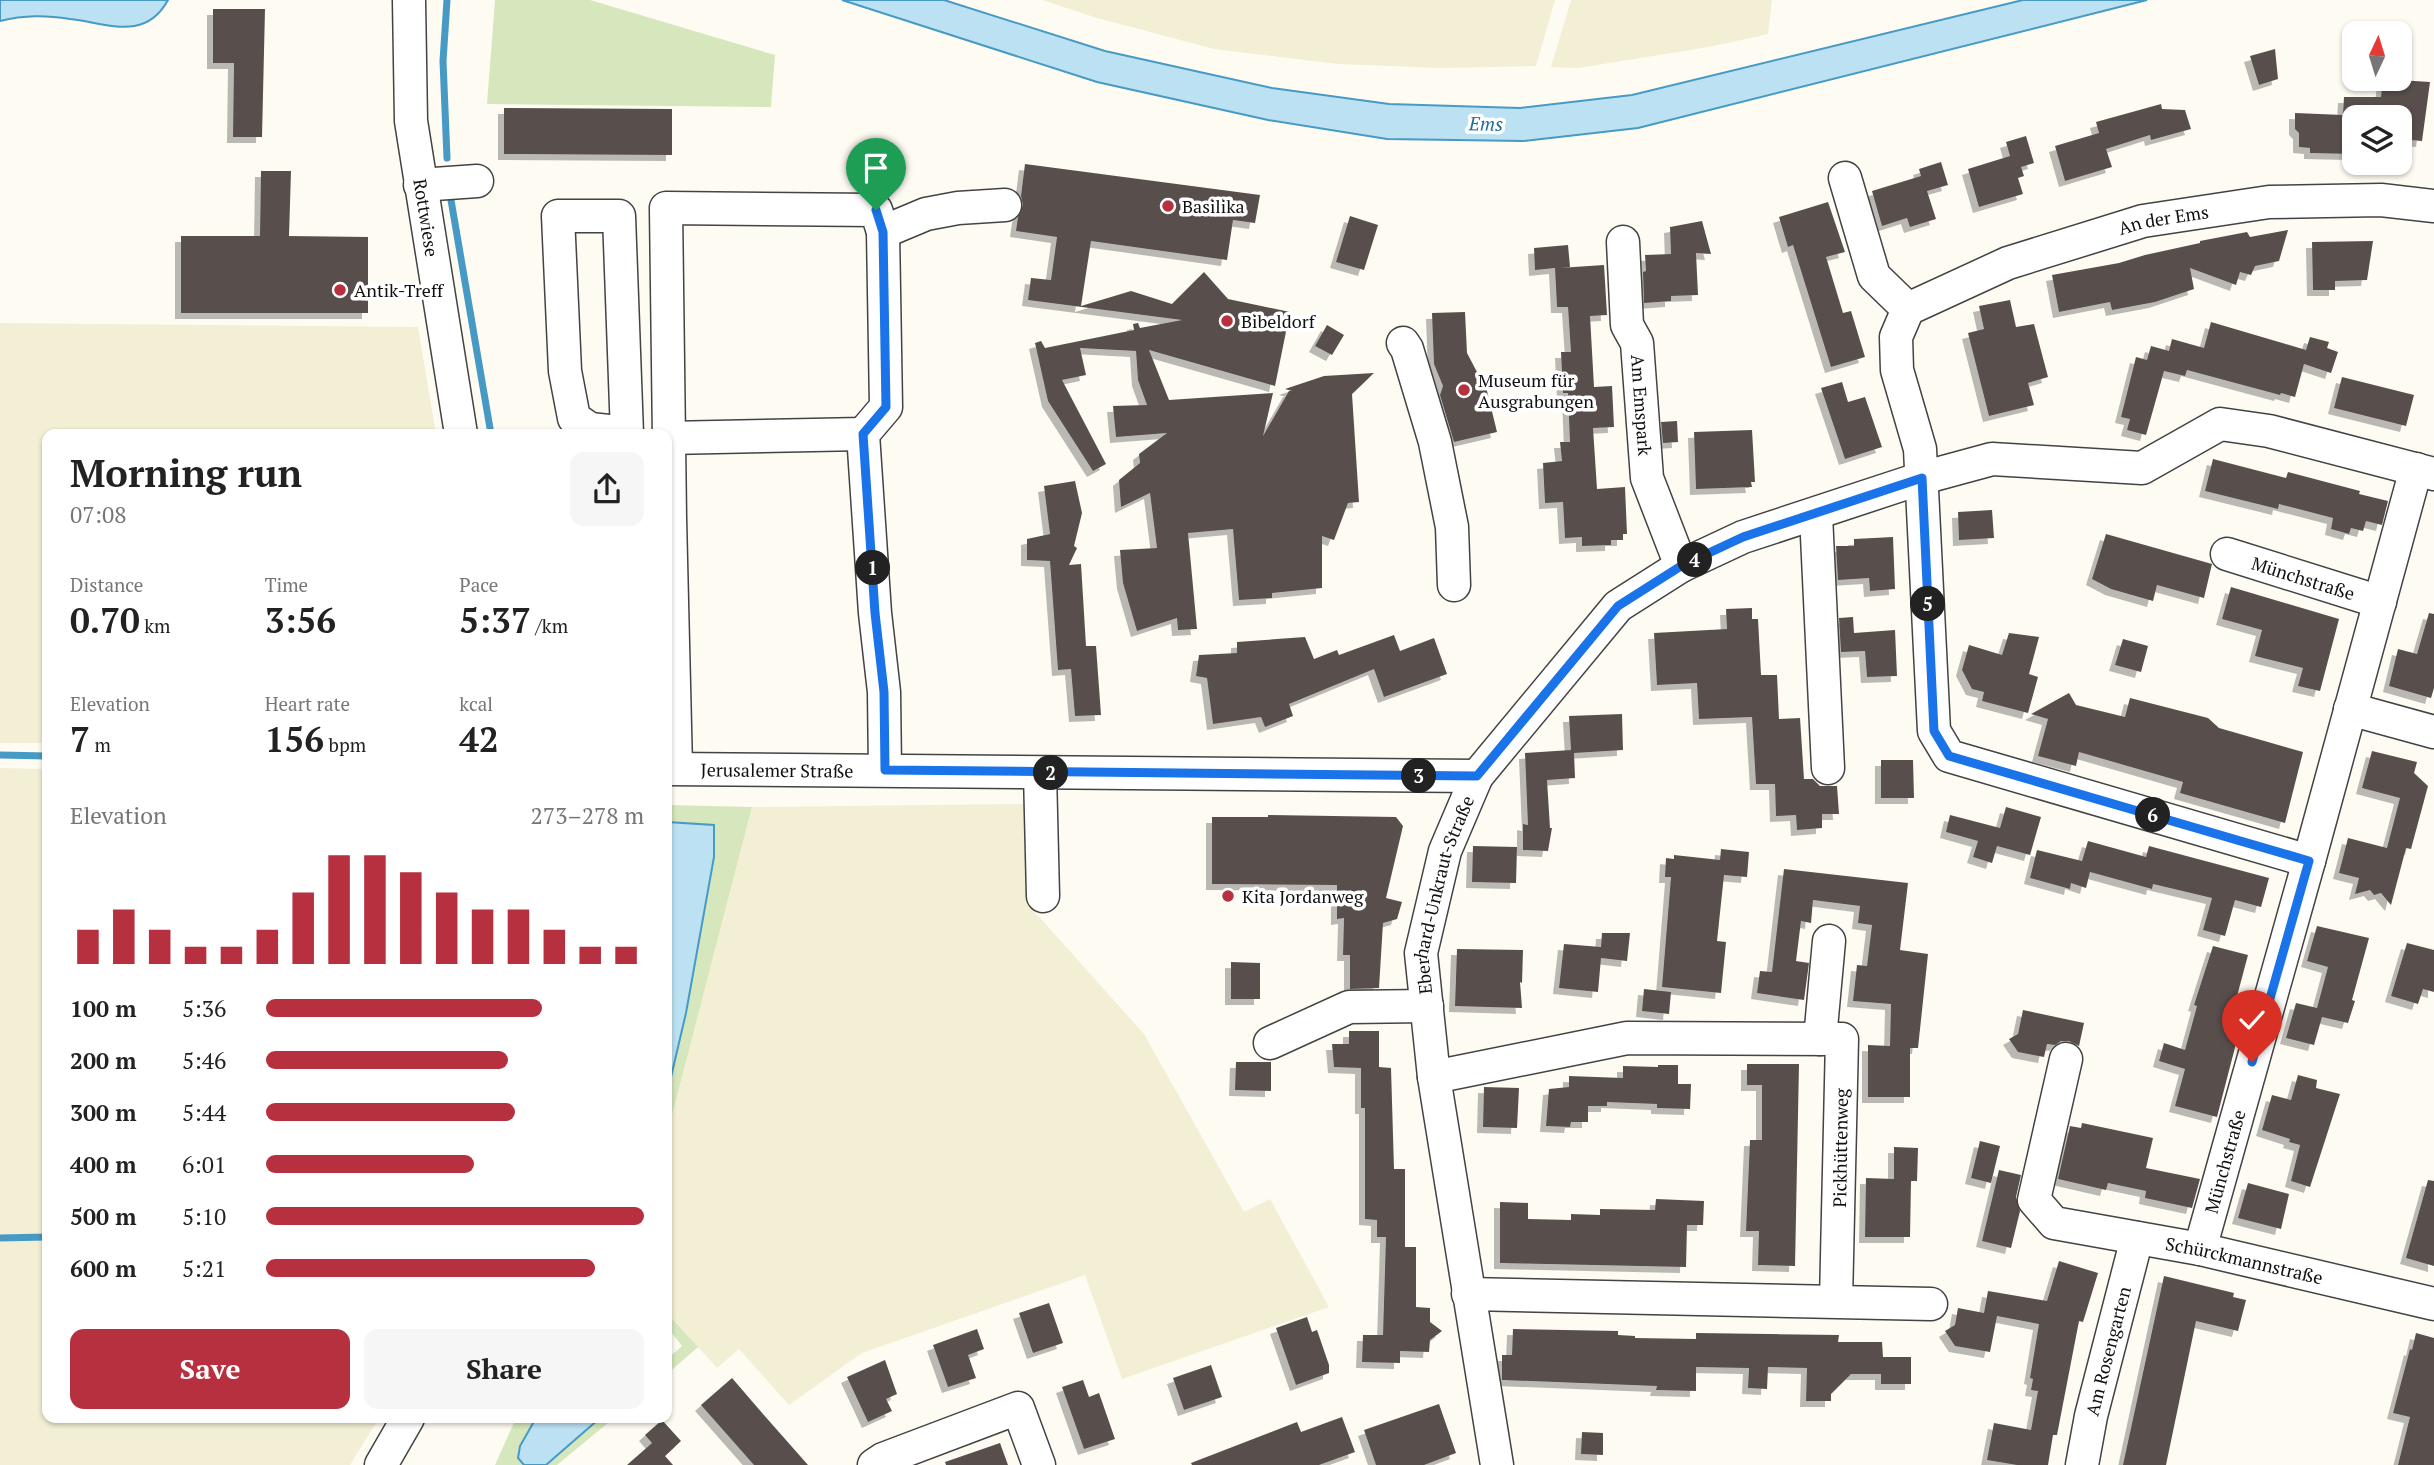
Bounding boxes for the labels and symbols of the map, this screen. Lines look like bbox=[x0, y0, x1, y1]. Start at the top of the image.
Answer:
north arrow bbox=[2342, 21, 2412, 91]
water label: Ems bbox=[1468, 110, 1503, 136]
pin bbox=[846, 138, 906, 210]
street label: Rottwiese bbox=[408, 177, 445, 259]
place label: Basilika bbox=[1182, 194, 1245, 218]
marker: Basilika bbox=[1160, 198, 1176, 214]
street label: An der Ems bbox=[2115, 199, 2210, 240]
place label: Antik-Treff bbox=[354, 278, 445, 302]
marker: Antik-Treff bbox=[332, 282, 348, 298]
place label: Bibeldorf bbox=[1241, 309, 1317, 333]
marker: Bibeldorf bbox=[1219, 313, 1235, 329]
street label: Am Emspark bbox=[1626, 354, 1657, 457]
place label: Museum für Ausgrabungen bbox=[1478, 368, 1594, 413]
marker: Museum für Ausgrabungen bbox=[1456, 382, 1472, 398]
pin: 4 bbox=[1678, 542, 1712, 578]
pin: 1 bbox=[856, 550, 890, 586]
street label: Münchstraße bbox=[2249, 551, 2358, 605]
pin: 5 bbox=[1910, 586, 1946, 622]
pin: 2 bbox=[1034, 756, 1068, 790]
street label: Jerusalemer Straße bbox=[701, 757, 853, 783]
pin: 3 bbox=[1402, 758, 1436, 794]
street label: Eberhard-Unkraut-Straße bbox=[1408, 792, 1479, 996]
pin: 6 bbox=[2136, 798, 2170, 832]
place label: Kita Jordanweg bbox=[1242, 884, 1364, 908]
marker: Kita Jordanweg bbox=[1220, 888, 1236, 904]
pin bbox=[2222, 990, 2282, 1062]
street label: Pickhüttenweg bbox=[1827, 1088, 1853, 1208]
street label: Münchstraße bbox=[2199, 1107, 2251, 1216]
street label: Schürckmannstraße bbox=[2164, 1231, 2325, 1290]
street label: Am Rosengarten bbox=[2080, 1283, 2136, 1418]

